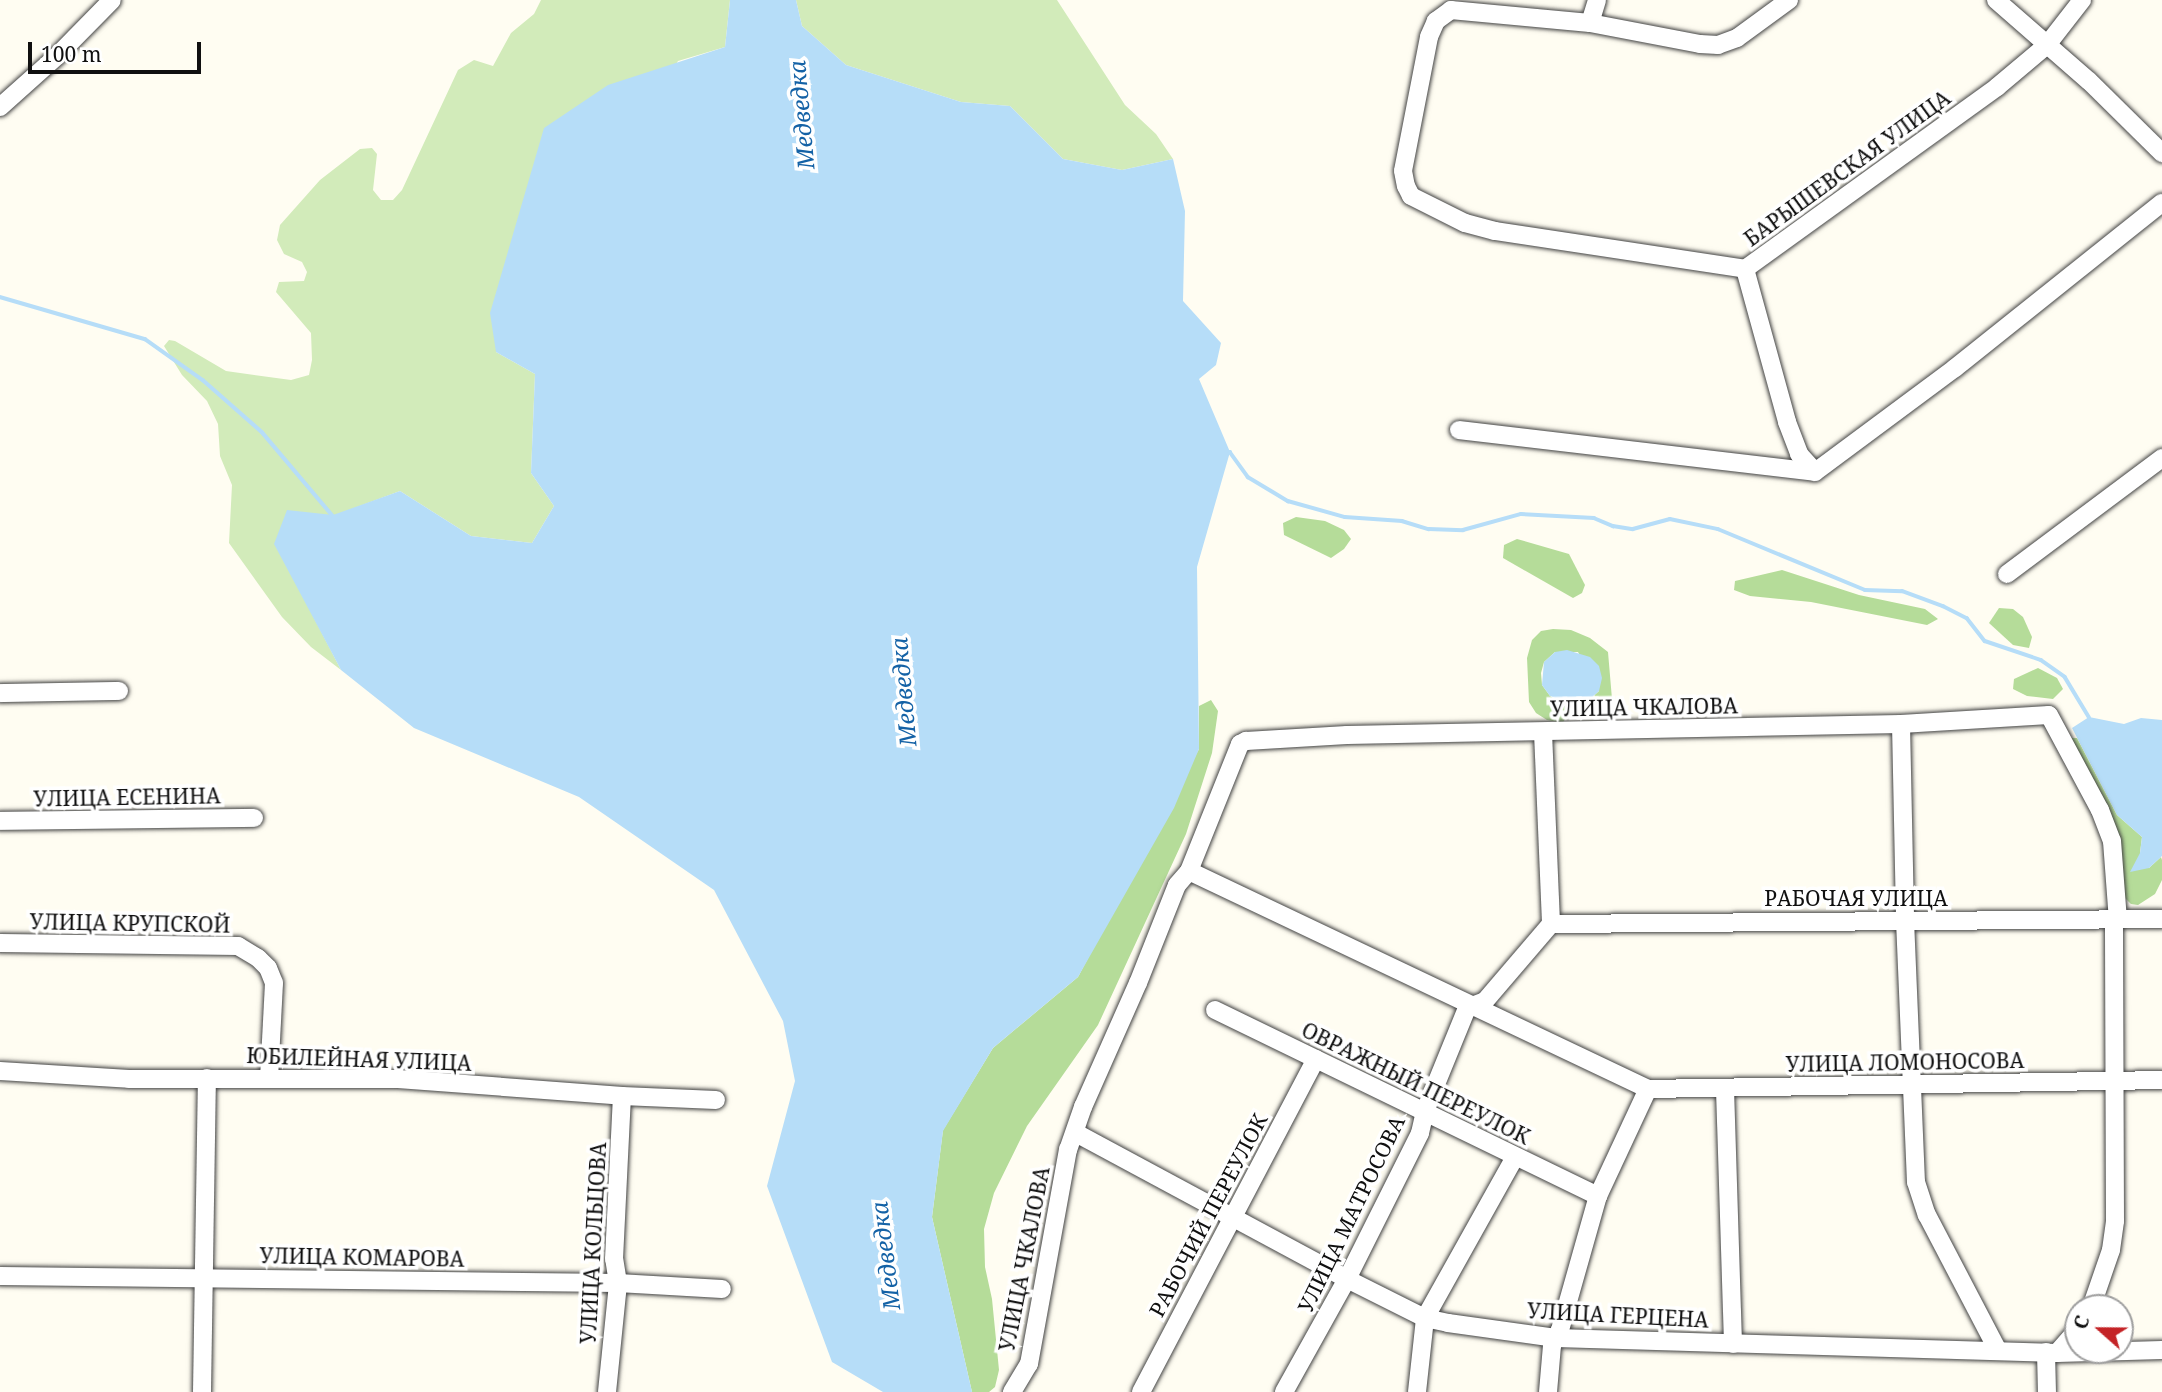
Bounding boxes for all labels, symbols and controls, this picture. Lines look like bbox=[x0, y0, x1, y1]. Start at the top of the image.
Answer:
scale bar bbox=[32, 28, 205, 72]
text: 100 m bbox=[41, 40, 102, 68]
water label: Медведка bbox=[782, 59, 820, 171]
street label: БАРЫШЕВСКАЯ УЛИЦА bbox=[1739, 85, 1955, 251]
water label: Медведка bbox=[884, 636, 922, 748]
street label: УЛИЦА ЧКАЛОВА bbox=[1550, 693, 1738, 721]
street label: УЛИЦА ЕСЕНИНА bbox=[33, 783, 221, 811]
street label: РАБОЧАЯ УЛИЦА bbox=[1764, 885, 1948, 911]
street label: УЛИЦА КРУПСКОЙ bbox=[29, 909, 231, 937]
street label: ОВРАЖНЫЙ ПЕРЕУЛОК bbox=[1298, 1017, 1534, 1149]
street label: ЮБИЛЕЙНАЯ УЛИЦА bbox=[246, 1042, 472, 1076]
street label: УЛИЦА ЛОМОНОСОВА bbox=[1786, 1047, 2024, 1077]
street label: РАБОЧИЙ ПЕРЕУЛОК bbox=[1144, 1109, 1272, 1321]
street label: УЛИЦА МАТРОСОВА bbox=[1292, 1111, 1410, 1317]
street label: УЛИЦА КОЛЬЦОВА bbox=[575, 1141, 611, 1345]
street label: УЛИЦА ЧКАЛОВА bbox=[994, 1164, 1054, 1354]
water label: Медведка bbox=[865, 1200, 905, 1312]
street label: УЛИЦА КОМАРОВА bbox=[259, 1243, 465, 1271]
north arrow bbox=[2064, 1294, 2134, 1364]
street label: УЛИЦА ГЕРЦЕНА bbox=[1527, 1298, 1709, 1332]
text: С bbox=[2067, 1312, 2096, 1333]

